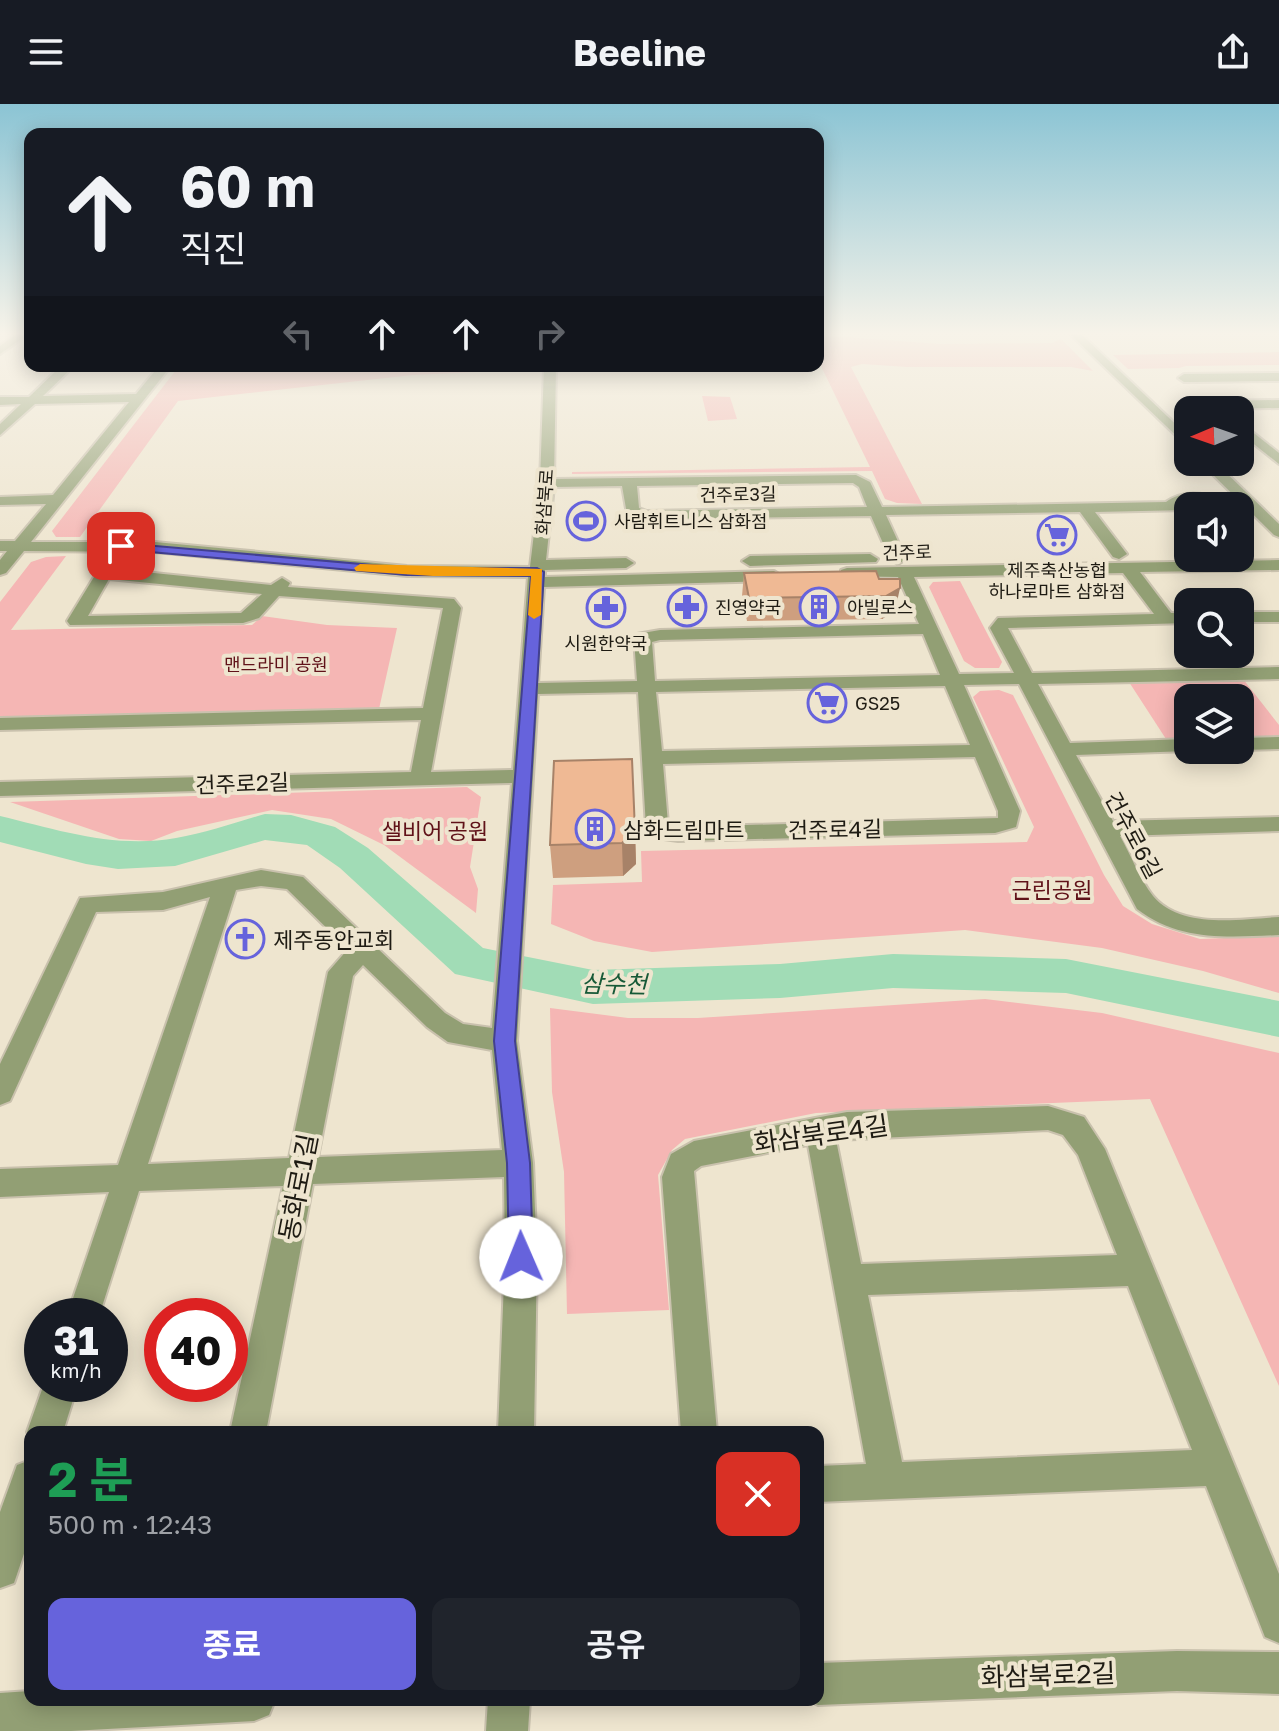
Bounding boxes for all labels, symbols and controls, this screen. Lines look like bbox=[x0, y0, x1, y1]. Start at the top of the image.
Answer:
icon: menu bbox=[24, 30, 68, 74]
icon: share bbox=[1211, 30, 1255, 74]
text: Beeline bbox=[573, 31, 706, 74]
text: 60 m bbox=[180, 152, 315, 219]
icon: ahead bbox=[48, 160, 152, 264]
text: 직진 bbox=[180, 227, 246, 270]
icon: left bbox=[276, 312, 320, 356]
icon: ahead bbox=[360, 312, 404, 356]
icon: ahead bbox=[444, 312, 488, 356]
icon: right bbox=[528, 312, 572, 356]
north arrow bbox=[1174, 396, 1254, 476]
map controls bbox=[1174, 396, 1254, 764]
street label: 화삼북로 bbox=[531, 468, 557, 536]
street label: 건주로3길 bbox=[699, 482, 777, 506]
button: sound bbox=[1174, 492, 1254, 572]
sports icon: 사람휘트니스 삼화점 bbox=[565, 500, 607, 542]
place label: 사람휘트니스 삼화점 bbox=[614, 510, 768, 532]
pin bbox=[87, 512, 155, 580]
supermarket icon: 제주축산농협 하나로마트 삼화점 bbox=[1036, 514, 1078, 556]
icon: arrive bbox=[99, 524, 143, 568]
street label: 건주로 bbox=[882, 540, 932, 564]
place label: 제주축산농협 하나로마트 삼화점 bbox=[989, 559, 1125, 602]
pharmacy icon: 진영약국 bbox=[666, 586, 708, 628]
building icon: 아빌로스 bbox=[798, 586, 840, 628]
pharmacy icon: 시원한약국 bbox=[585, 587, 627, 629]
button: search bbox=[1174, 588, 1254, 668]
place label: 진영약국 bbox=[715, 596, 781, 618]
place label: 아빌로스 bbox=[847, 596, 913, 618]
place label: 시원한약국 bbox=[565, 632, 647, 654]
park label: 맨드라미 공원 bbox=[224, 653, 328, 675]
supermarket icon: GS25 bbox=[806, 682, 848, 724]
button: layers bbox=[1174, 684, 1254, 764]
place label: GS25 bbox=[855, 692, 900, 714]
street label: 건주로2길 bbox=[195, 768, 289, 798]
street label: 건주로6길 bbox=[1100, 787, 1168, 883]
building icon: 삼화드림마트 bbox=[574, 808, 616, 850]
street label: 건주로4길 bbox=[788, 815, 882, 843]
place label: 삼화드림마트 bbox=[623, 816, 744, 843]
park label: 샐비어 공원 bbox=[382, 817, 488, 844]
park label: 근린공원 bbox=[1012, 876, 1092, 903]
church icon: 제주동안교회 bbox=[224, 918, 266, 960]
place label: 제주동안교회 bbox=[273, 926, 394, 953]
water label: 삼수천 bbox=[581, 968, 650, 998]
street label: 화삼북로4길 bbox=[752, 1109, 890, 1159]
street label: 동화로1길 bbox=[272, 1131, 324, 1243]
position arrow bbox=[479, 1215, 563, 1299]
speed limit sign: 40 bbox=[144, 1298, 248, 1402]
text: 31 bbox=[54, 1316, 99, 1364]
text: km/h bbox=[51, 1358, 101, 1382]
text: 2 분 bbox=[48, 1450, 133, 1508]
button: close bbox=[716, 1452, 800, 1536]
text: 500 m · 12:43 bbox=[48, 1509, 212, 1540]
button: 종료 bbox=[48, 1598, 416, 1690]
button: 공유 bbox=[432, 1598, 800, 1690]
street label: 화삼북로2길 bbox=[980, 1657, 1116, 1693]

